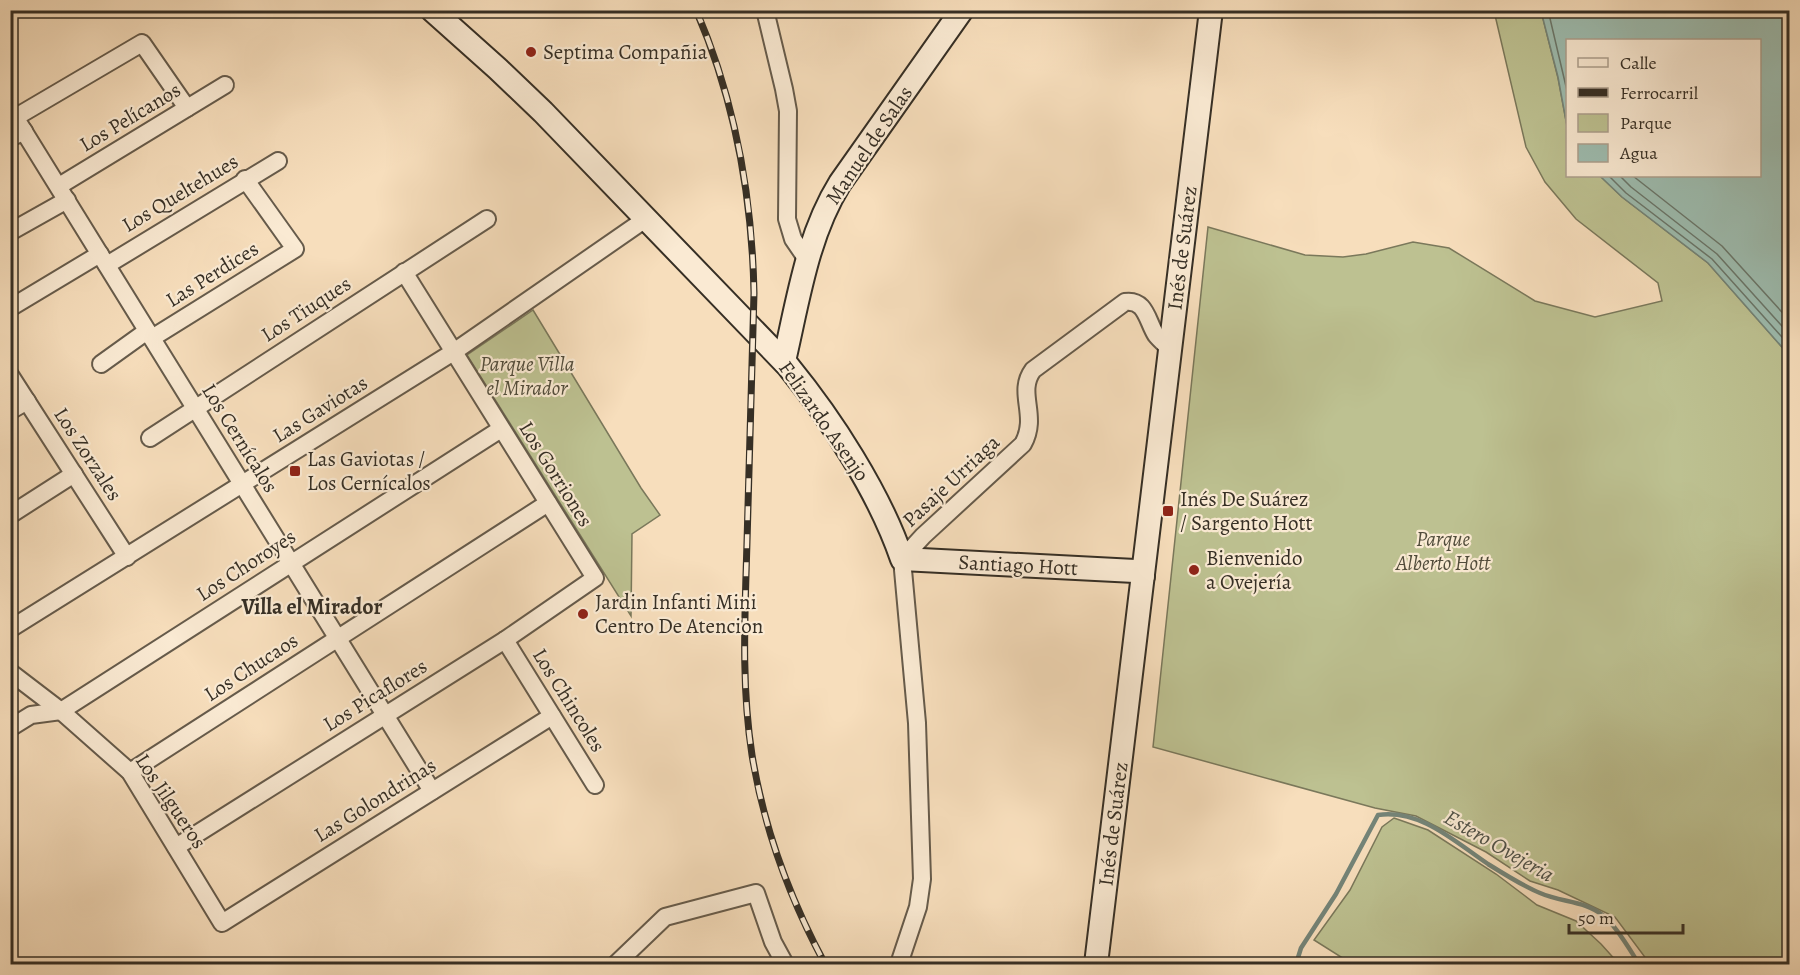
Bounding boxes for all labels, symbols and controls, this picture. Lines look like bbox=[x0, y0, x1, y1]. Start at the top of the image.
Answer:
place label: Septima Compañia bbox=[543, 38, 708, 66]
legend bbox=[1566, 39, 1761, 177]
marker: Septima Compañia bbox=[524, 45, 538, 59]
text: Calle bbox=[1620, 51, 1657, 75]
street label: Los Pelícanos bbox=[74, 76, 186, 158]
street label: Manuel de Salas bbox=[819, 80, 919, 210]
text: Ferrocarril bbox=[1620, 81, 1699, 105]
text: Parque bbox=[1620, 111, 1672, 135]
text: Agua bbox=[1619, 141, 1658, 165]
street label: Los Queltehues bbox=[117, 147, 243, 239]
street label: Inés de Suárez bbox=[1160, 184, 1204, 312]
street label: Las Perdices bbox=[160, 234, 264, 314]
street label: Los Tiuques bbox=[256, 270, 356, 348]
park label: Parque Villa el Mirador bbox=[480, 350, 575, 402]
street label: Felizardo Asenjo bbox=[772, 355, 876, 487]
street label: Las Gaviotas bbox=[267, 369, 373, 449]
street label: Los Cernícalos bbox=[195, 378, 285, 498]
street label: Los Zorzales bbox=[47, 402, 129, 506]
street label: Los Gorriones bbox=[512, 416, 600, 532]
street label: Pasaje Urriaga bbox=[896, 428, 1006, 533]
place label: Las Gaviotas / Los Cernícalos bbox=[307, 445, 431, 497]
marker: Las Gaviotas / Los Cernícalos bbox=[288, 464, 302, 478]
place label: Inés De Suárez / Sargento Hott bbox=[1180, 485, 1312, 537]
marker: Inés De Suárez / Sargento Hott bbox=[1161, 504, 1175, 518]
street label: Los Choroyes bbox=[191, 522, 301, 608]
park label: Parque Alberto Hott bbox=[1395, 525, 1491, 577]
place label: Bienvenido a Ovejería bbox=[1206, 544, 1302, 596]
street label: Santiago Hott bbox=[958, 548, 1078, 582]
marker: Bienvenido a Ovejería bbox=[1187, 563, 1201, 577]
place label: Jardin Infanti Mini Centro De Atencion bbox=[595, 588, 763, 640]
district label: Villa el Mirador bbox=[240, 592, 383, 622]
marker: Jardin Infanti Mini Centro De Atencion bbox=[576, 607, 590, 621]
street label: Los Chucaos bbox=[199, 626, 303, 708]
street label: Los Chincoles bbox=[526, 643, 612, 757]
street label: Los Picaflores bbox=[318, 652, 432, 738]
street label: Los Jilgueros bbox=[129, 748, 213, 854]
street label: Las Golondrinas bbox=[309, 751, 441, 849]
street label: Inés de Suárez bbox=[1091, 760, 1135, 888]
water label: Estero Ovejeria bbox=[1438, 802, 1560, 890]
scale bar bbox=[1569, 897, 1683, 935]
text: 50 m bbox=[1578, 906, 1614, 930]

